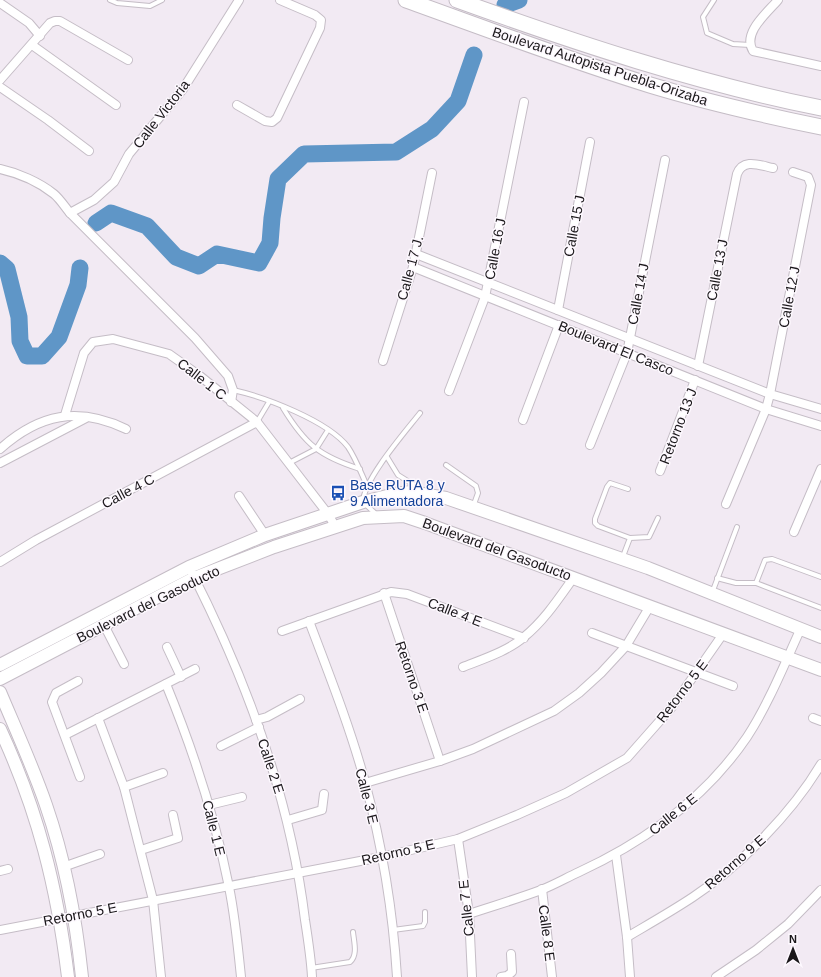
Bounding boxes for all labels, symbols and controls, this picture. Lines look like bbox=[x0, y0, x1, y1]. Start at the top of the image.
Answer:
street label: Boulevard Autopista Puebla-Orizaba bbox=[490, 24, 710, 109]
street label: Calle Victoria bbox=[129, 77, 193, 151]
street label: Calle 15 J bbox=[560, 194, 588, 258]
street label: Calle 16 J bbox=[481, 217, 509, 281]
street label: Calle 17 J. bbox=[394, 234, 426, 302]
street label: Calle 13 J bbox=[703, 238, 731, 302]
street label: Calle 14 J bbox=[624, 262, 652, 326]
street label: Calle 12 J bbox=[775, 265, 803, 329]
street label: Boulevard El Casco bbox=[556, 318, 676, 379]
street label: Calle 1 C bbox=[174, 355, 230, 403]
street label: Retorno 13 J bbox=[656, 386, 700, 466]
street label: Calle 4 C bbox=[99, 470, 157, 512]
place label: Base RUTA 8 y 9 Alimentadora bbox=[350, 477, 445, 509]
bus stop icon: Base RUTA 8 y 9 Alimentadora bbox=[329, 484, 347, 502]
street label: Boulevard del Gasoducto bbox=[420, 515, 574, 583]
street label: Boulevard del Gasoducto bbox=[74, 562, 222, 646]
street label: Calle 4 E bbox=[426, 594, 484, 630]
street label: Retorno 3 E bbox=[392, 639, 432, 715]
street label: Retorno 5 E bbox=[653, 656, 711, 726]
street label: Calle 2 E bbox=[255, 737, 287, 795]
street label: Calle 3 E bbox=[352, 767, 382, 825]
street label: Calle 6 E bbox=[646, 790, 700, 838]
street label: Calle 1 E bbox=[199, 799, 229, 857]
street label: Retorno 9 E bbox=[702, 831, 768, 893]
street label: Retorno 5 E bbox=[360, 836, 436, 868]
street label: Calle 7 E bbox=[455, 879, 477, 937]
street label: Retorno 5 E bbox=[42, 899, 118, 929]
street label: Calle 8 E bbox=[536, 904, 558, 962]
north arrow bbox=[773, 929, 813, 969]
text: N bbox=[789, 933, 797, 945]

